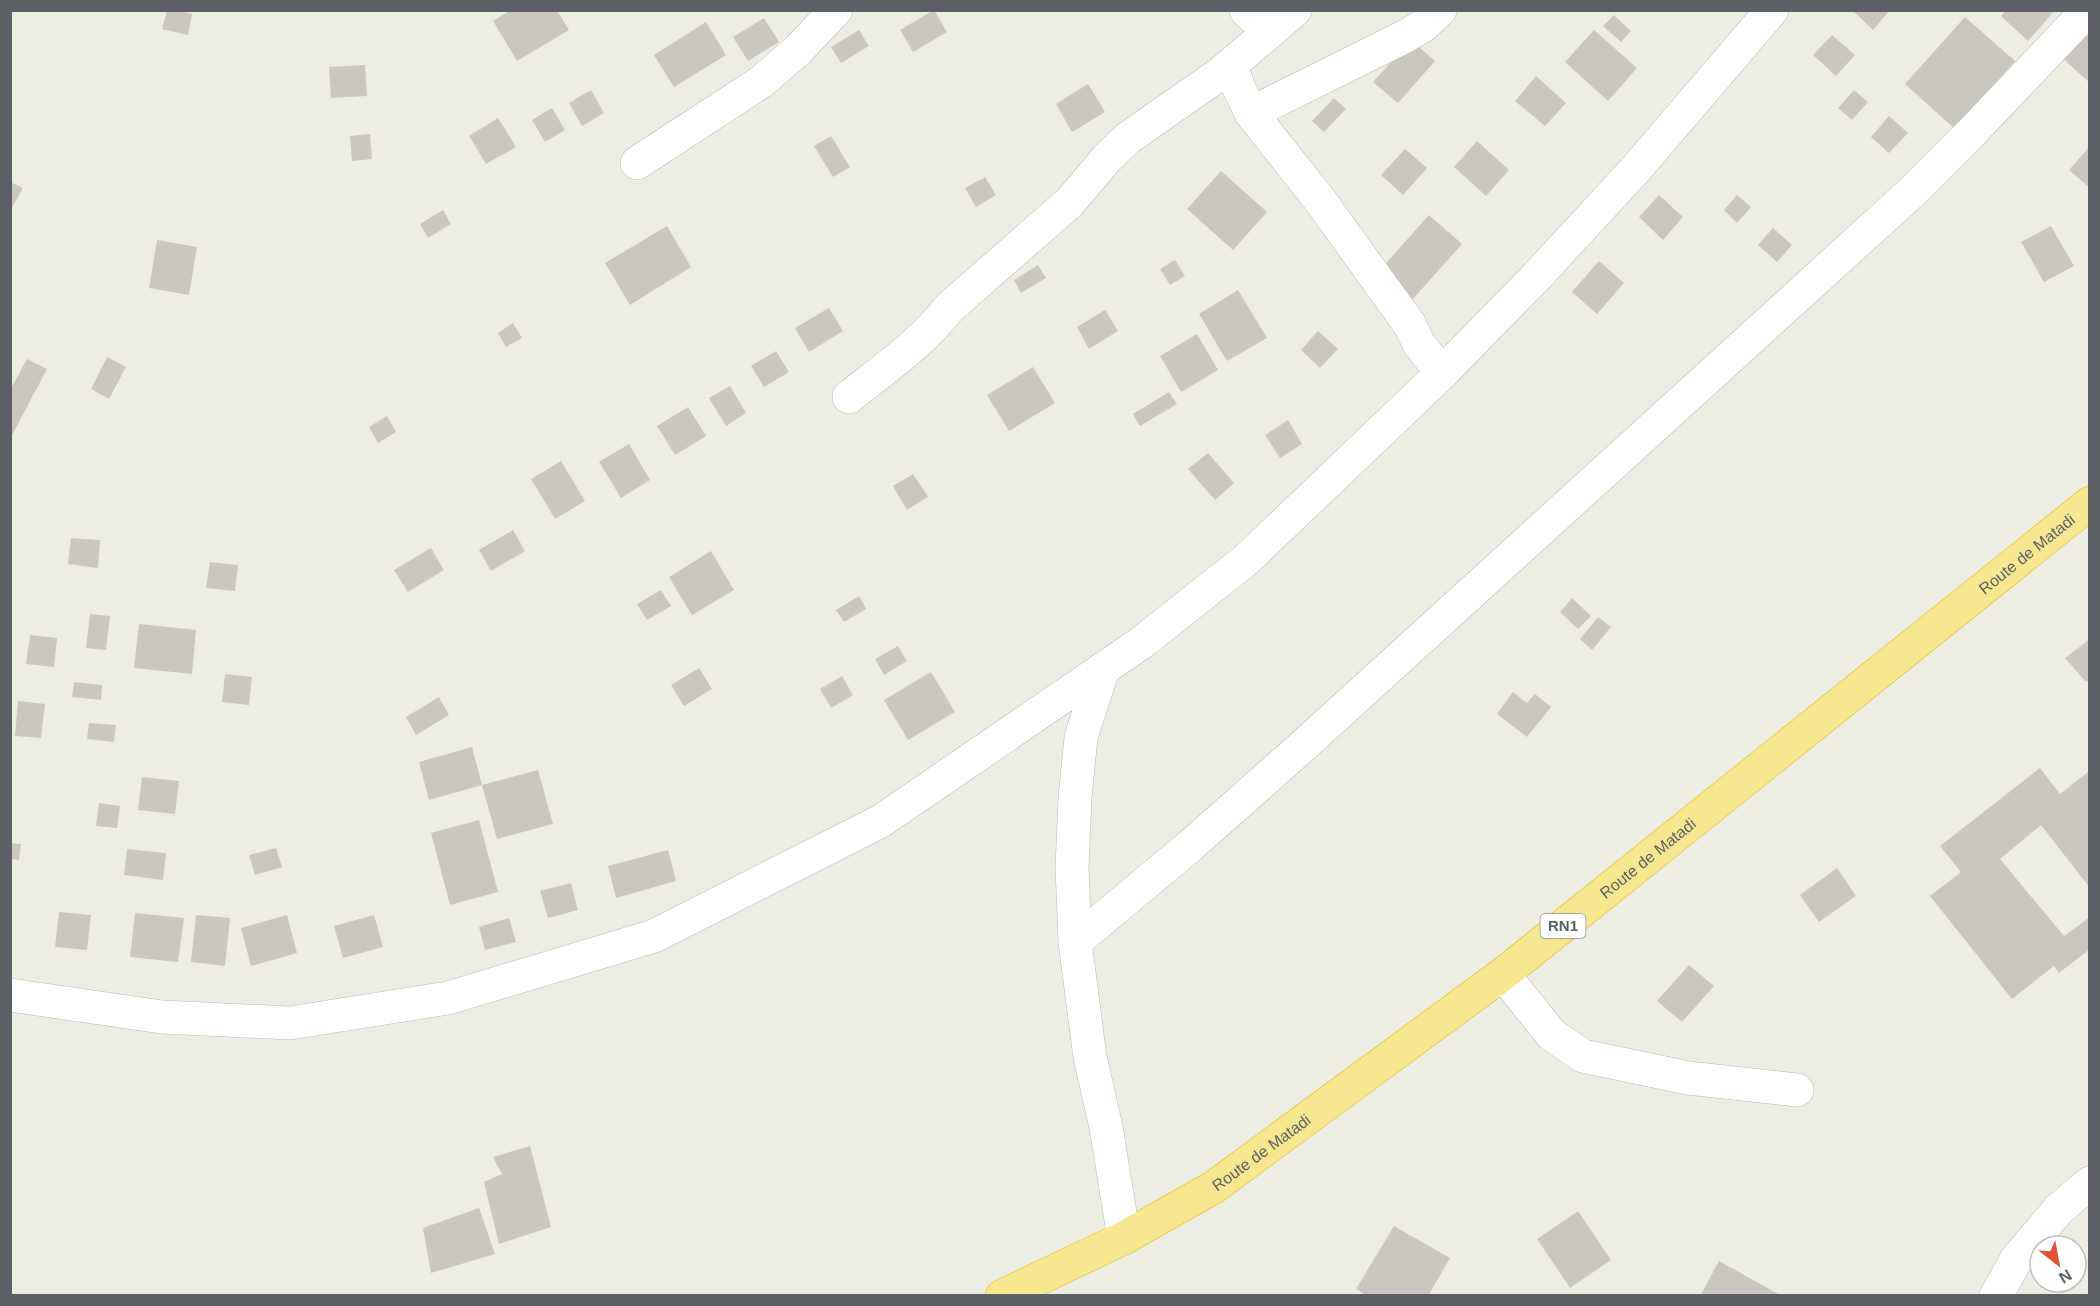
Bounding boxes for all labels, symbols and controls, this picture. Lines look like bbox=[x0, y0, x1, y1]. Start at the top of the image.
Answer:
street label: Route de Matadi bbox=[1976, 511, 2078, 598]
street label: Route de Matadi bbox=[1597, 815, 1699, 902]
road number: RN1 bbox=[1540, 914, 1586, 938]
street label: Route de Matadi bbox=[1209, 1111, 1314, 1194]
north arrow bbox=[2028, 1234, 2088, 1294]
text: N bbox=[2056, 1266, 2075, 1287]

